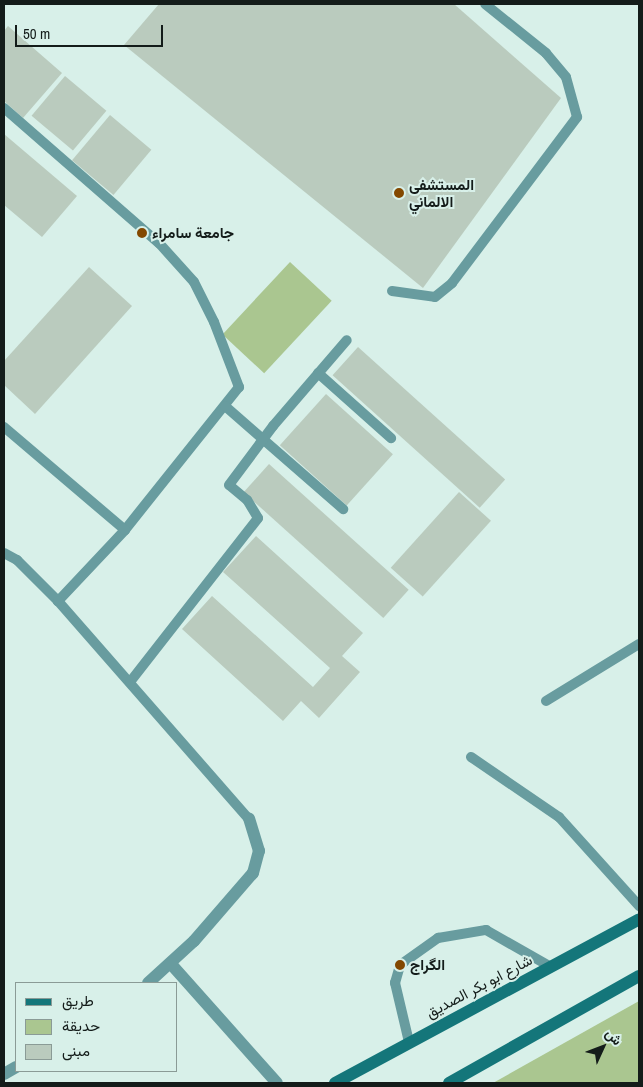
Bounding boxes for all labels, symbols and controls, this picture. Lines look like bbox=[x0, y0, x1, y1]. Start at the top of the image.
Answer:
scale bar bbox=[18, 15, 165, 47]
text: 50 m bbox=[23, 23, 50, 44]
place label: المستشفى الالماني bbox=[409, 175, 474, 210]
marker: المستشفى الالماني bbox=[393, 187, 405, 199]
place label: جامعة سامراء bbox=[152, 224, 234, 242]
marker: جامعة سامراء bbox=[136, 227, 148, 239]
street label: شارع ابو بكر الصديق bbox=[423, 950, 535, 1022]
place label: الگراج bbox=[410, 956, 445, 974]
marker: الگراج bbox=[394, 959, 406, 971]
legend bbox=[15, 982, 178, 1072]
text: طريق bbox=[62, 990, 94, 1011]
text: حديقة bbox=[62, 1015, 100, 1036]
north arrow bbox=[578, 1022, 628, 1072]
text: ش bbox=[602, 1024, 626, 1049]
text: مبنى bbox=[62, 1040, 90, 1061]

